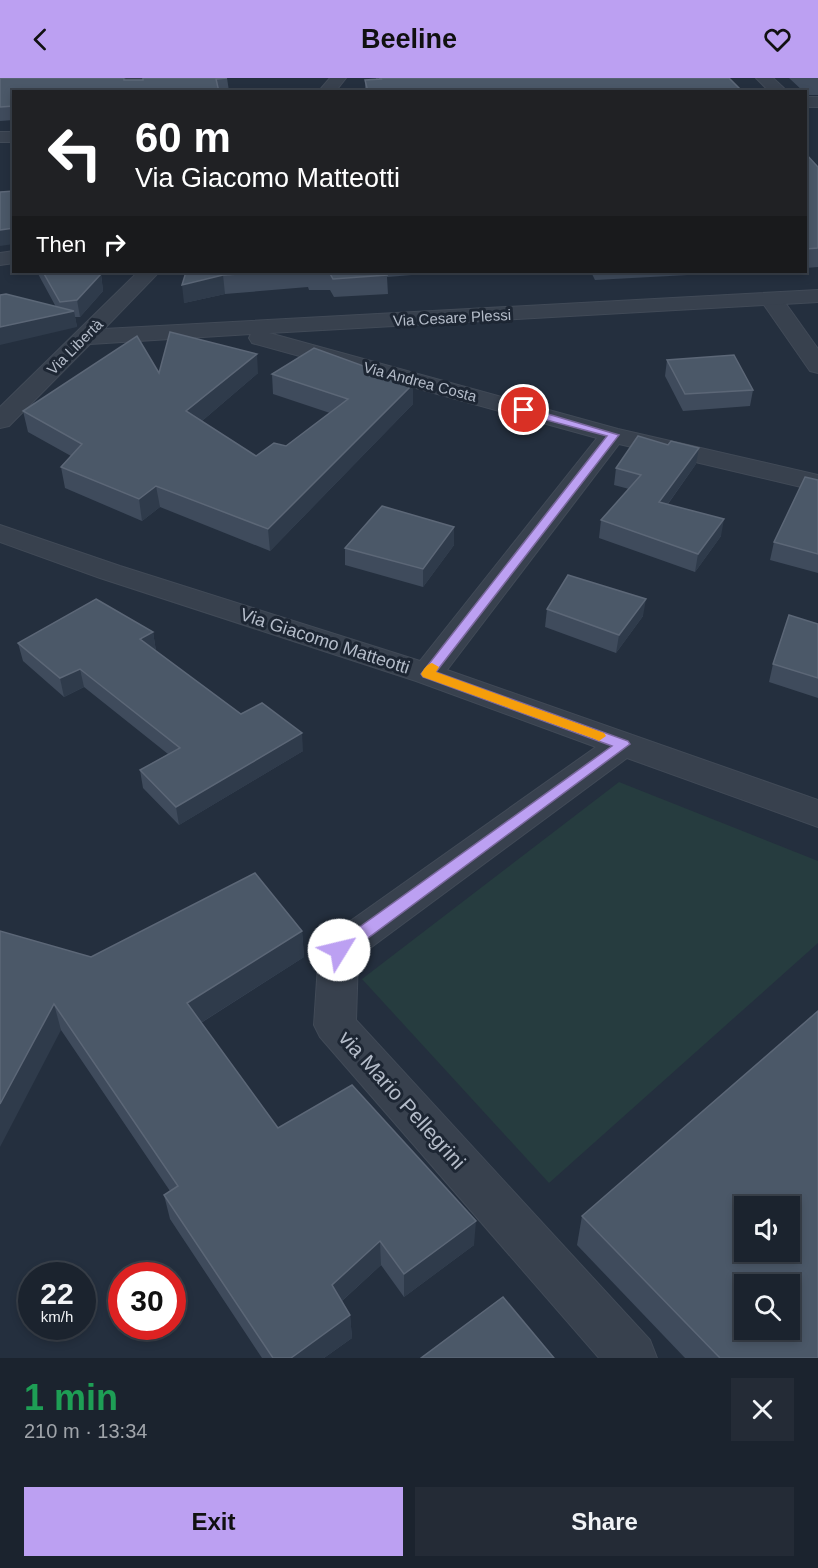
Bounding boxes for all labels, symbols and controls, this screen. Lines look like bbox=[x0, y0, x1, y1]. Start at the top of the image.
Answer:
icon: back bbox=[24, 23, 57, 56]
icon: heart bbox=[761, 23, 794, 56]
text: Beeline bbox=[361, 24, 457, 54]
icon: left bbox=[36, 114, 114, 192]
text: 60 m bbox=[135, 114, 231, 161]
text: Via Giacomo Matteotti bbox=[135, 163, 400, 193]
icon: right bbox=[98, 228, 131, 261]
text: Then bbox=[36, 232, 86, 257]
street label: Via Cesare Plessi bbox=[393, 306, 511, 329]
street label: Via Libertà bbox=[43, 315, 106, 378]
street label: Via Andrea Costa bbox=[362, 358, 479, 405]
pin bbox=[498, 384, 549, 435]
icon: arrive bbox=[507, 393, 540, 426]
street label: Via Giacomo Matteotti bbox=[238, 604, 412, 678]
position arrow bbox=[307, 918, 371, 982]
street label: via Mario Pellegrini bbox=[334, 1026, 470, 1173]
map controls bbox=[734, 1196, 800, 1340]
button: sound bbox=[734, 1196, 800, 1262]
speed limit sign: 30 bbox=[108, 1262, 186, 1340]
button: search bbox=[734, 1274, 800, 1340]
text: 22 bbox=[40, 1277, 74, 1310]
text: km/h bbox=[41, 1308, 73, 1325]
text: 1 min bbox=[24, 1377, 118, 1418]
button: close bbox=[731, 1378, 794, 1441]
text: 210 m · 13:34 bbox=[24, 1420, 147, 1442]
button: Exit bbox=[24, 1487, 403, 1556]
button: Share bbox=[415, 1487, 794, 1556]

